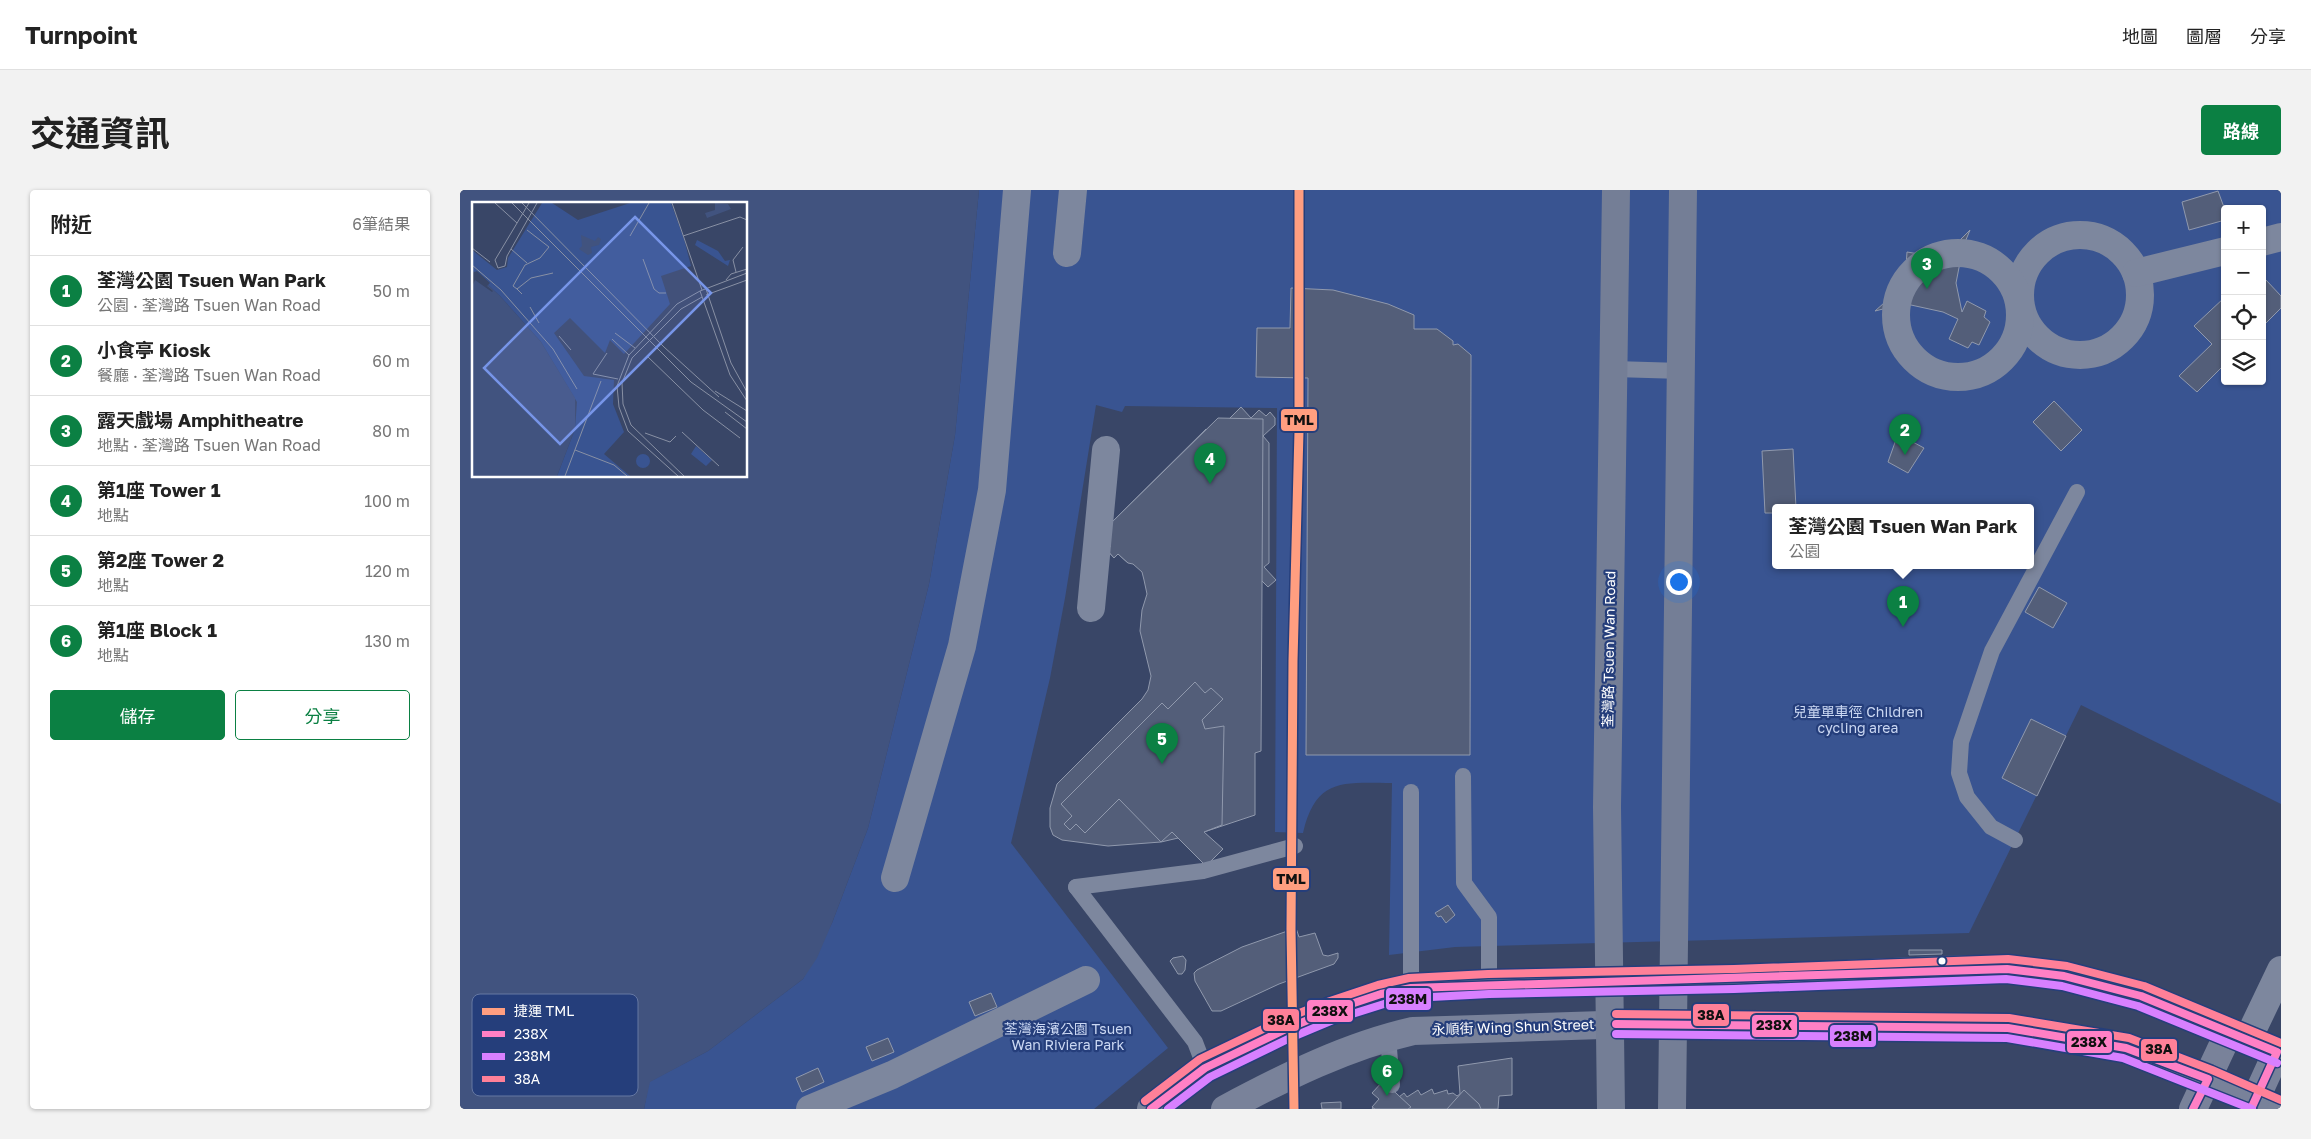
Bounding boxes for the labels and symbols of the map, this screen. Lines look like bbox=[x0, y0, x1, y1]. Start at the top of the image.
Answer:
inset map bbox=[472, 202, 748, 478]
pin: 3 bbox=[1911, 248, 1943, 289]
line badge: TML bbox=[1280, 408, 1318, 432]
text: TML bbox=[1284, 411, 1314, 428]
pin: 2 bbox=[1889, 414, 1921, 455]
pin: 4 bbox=[1194, 443, 1226, 484]
your location bbox=[1666, 569, 1692, 595]
street label: 荃灣路 Tsuen Wan Road bbox=[1599, 571, 1618, 727]
pin: 1 bbox=[1887, 586, 1919, 627]
park label: 兒童單車徑 Children cycling area bbox=[1793, 703, 1923, 736]
pin: 5 bbox=[1146, 723, 1178, 764]
line badge: TML bbox=[1272, 867, 1310, 891]
text: TML bbox=[1276, 870, 1306, 887]
unlabelled marker bbox=[1937, 956, 1947, 966]
line badge: 238M bbox=[1385, 987, 1432, 1011]
text: 238M bbox=[1389, 990, 1427, 1007]
legend bbox=[472, 994, 638, 1096]
line badge: 238X bbox=[1306, 999, 1354, 1023]
text: 捷運 TML bbox=[514, 1002, 574, 1019]
text: 238X bbox=[1312, 1002, 1348, 1019]
line badge: 38A bbox=[1692, 1003, 1730, 1027]
text: 38A bbox=[1697, 1006, 1725, 1023]
line badge: 38A bbox=[1262, 1008, 1300, 1032]
text: 38A bbox=[1267, 1011, 1295, 1028]
line badge: 238X bbox=[1751, 1014, 1798, 1038]
street label: 永順街 Wing Shun Street bbox=[1431, 1015, 1595, 1038]
text: 238X bbox=[1756, 1016, 1792, 1033]
park label: 荃灣海濱公園 Tsuen Wan Riviera Park bbox=[1004, 1020, 1132, 1053]
line badge: 238M bbox=[1829, 1024, 1877, 1048]
text: 238X bbox=[514, 1025, 548, 1042]
text: 238M bbox=[1834, 1027, 1872, 1044]
line badge: 238X bbox=[2066, 1030, 2113, 1054]
text: 238X bbox=[2071, 1033, 2107, 1050]
line badge: 38A bbox=[2140, 1038, 2178, 1062]
text: 38A bbox=[2145, 1040, 2173, 1057]
text: 238M bbox=[514, 1047, 551, 1064]
pin: 6 bbox=[1371, 1055, 1403, 1096]
text: 38A bbox=[514, 1070, 541, 1087]

